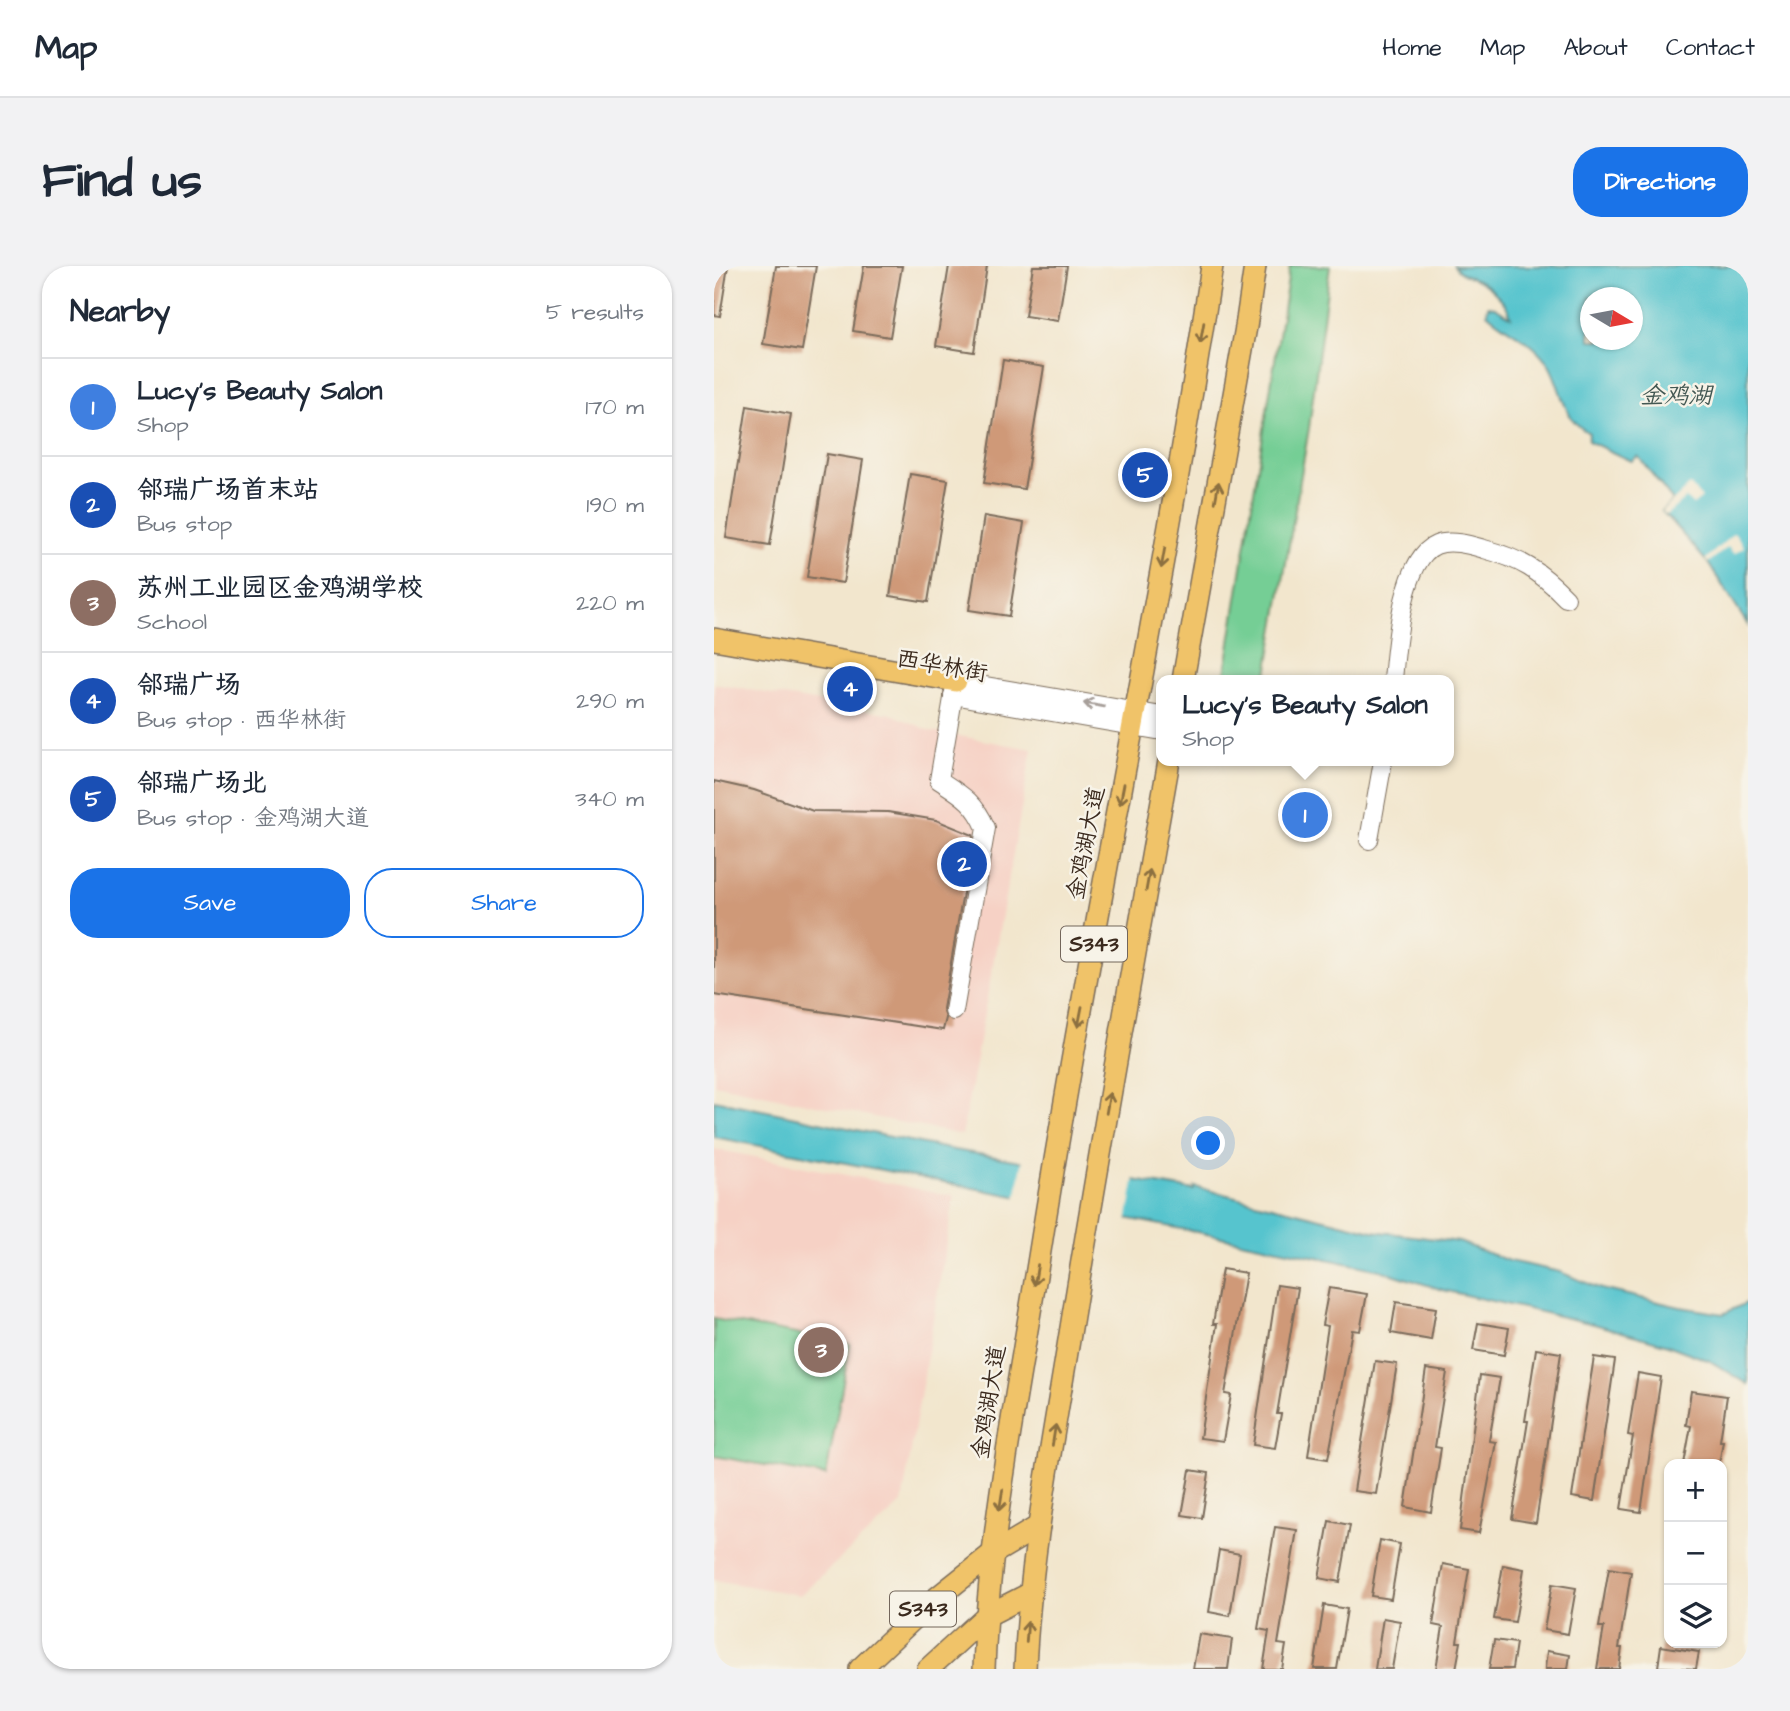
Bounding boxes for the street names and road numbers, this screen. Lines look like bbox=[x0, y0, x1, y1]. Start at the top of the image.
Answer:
street label: 西华林街 bbox=[894, 642, 990, 690]
street label: 金鸡湖大道 bbox=[1059, 784, 1113, 902]
road number: S343 bbox=[1061, 926, 1127, 962]
street label: 金鸡湖大道 bbox=[964, 1343, 1014, 1461]
road number: S343 bbox=[890, 1592, 956, 1626]

